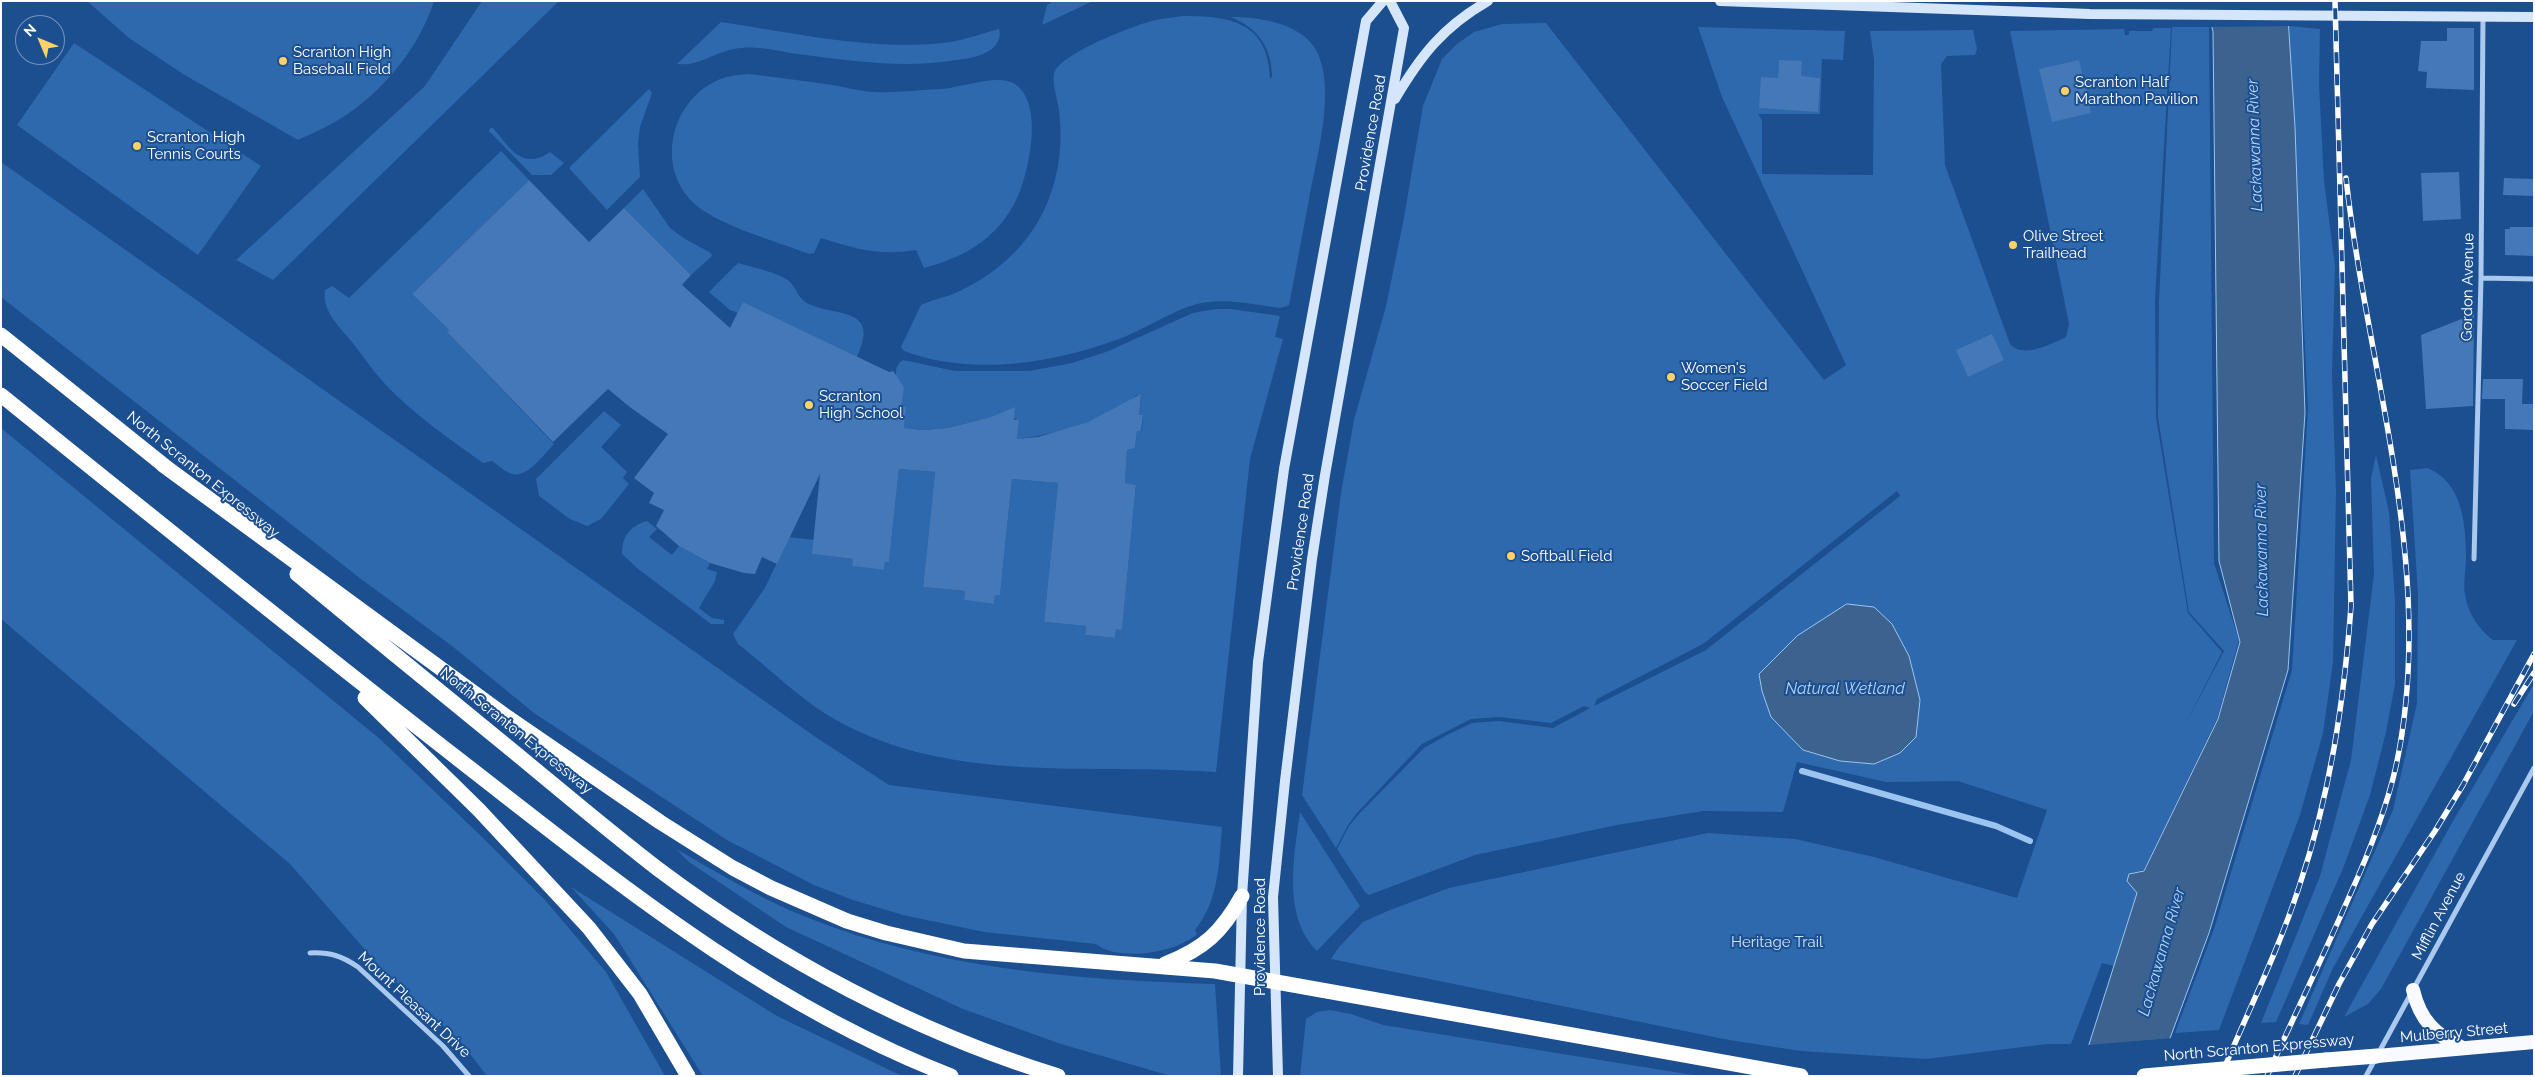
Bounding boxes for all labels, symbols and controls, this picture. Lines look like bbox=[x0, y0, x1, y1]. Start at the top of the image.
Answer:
north arrow bbox=[15, 15, 65, 65]
text: N bbox=[21, 21, 40, 40]
place label: Scranton High Baseball Field bbox=[293, 43, 391, 78]
marker: Scranton High Baseball Field bbox=[277, 55, 289, 67]
street label: Providence Road bbox=[1352, 73, 1390, 193]
place label: Scranton Half Marathon Pavilion bbox=[2075, 73, 2198, 108]
water label: Lackawanna River bbox=[2243, 78, 2267, 212]
marker: Scranton Half Marathon Pavilion bbox=[2059, 85, 2071, 97]
place label: Scranton High Tennis Courts bbox=[147, 128, 245, 163]
marker: Scranton High Tennis Courts bbox=[131, 140, 143, 152]
place label: Olive Street Trailhead bbox=[2023, 227, 2104, 262]
street label: Gordon Avenue bbox=[2458, 233, 2478, 341]
marker: Olive Street Trailhead bbox=[2007, 239, 2019, 251]
place label: Women's Soccer Field bbox=[1681, 359, 1768, 394]
marker: Women's Soccer Field bbox=[1665, 371, 1677, 383]
place label: Scranton High School bbox=[819, 387, 903, 422]
marker: Scranton High School bbox=[803, 399, 815, 411]
street label: North Scranton Expressway bbox=[123, 408, 283, 542]
street label: Providence Road bbox=[1284, 472, 1318, 592]
water label: Lackawanna River bbox=[2251, 483, 2273, 617]
place label: Softball Field bbox=[1521, 547, 1613, 565]
marker: Softball Field bbox=[1505, 550, 1517, 562]
street label: North Scranton Expressway bbox=[436, 664, 596, 798]
water label: Natural Wetland bbox=[1785, 679, 1905, 699]
street label: Mifflin Avenue bbox=[2408, 869, 2470, 963]
street label: Providence Road bbox=[1251, 878, 1269, 996]
water label: Lackawanna River bbox=[2134, 886, 2190, 1018]
park label: Heritage Trail bbox=[1731, 933, 1823, 951]
street label: Mount Pleasant Drive bbox=[354, 948, 474, 1062]
street label: Mulberry Street bbox=[2399, 1019, 2509, 1047]
street label: North Scranton Expressway bbox=[2163, 1031, 2355, 1065]

